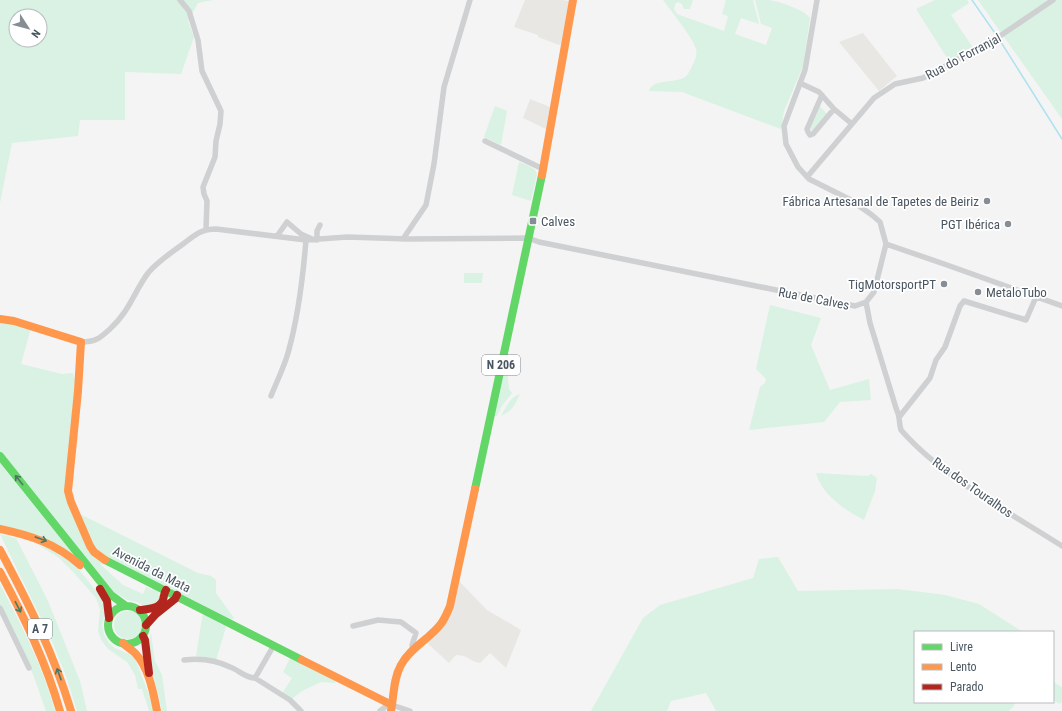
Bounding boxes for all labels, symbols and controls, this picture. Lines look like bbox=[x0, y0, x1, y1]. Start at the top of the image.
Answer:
north arrow bbox=[8, 8, 48, 48]
text: N bbox=[28, 27, 43, 40]
street label: Rua do Forranjal bbox=[923, 30, 1004, 83]
place label: Fábrica Artesanal de Tapetes de Beiriz bbox=[783, 194, 979, 209]
marker: Fábrica Artesanal de Tapetes de Beiriz bbox=[982, 196, 992, 206]
place label: Calves bbox=[541, 214, 575, 229]
marker: Calves bbox=[528, 216, 538, 226]
place label: PGT Ibérica bbox=[941, 217, 1000, 232]
marker: PGT Ibérica bbox=[1003, 219, 1013, 229]
place label: TigMotorsportPT bbox=[848, 277, 936, 292]
marker: TigMotorsportPT bbox=[939, 279, 949, 289]
street label: Rua de Calves bbox=[777, 284, 851, 313]
place label: MetaloTubo bbox=[986, 285, 1047, 300]
marker: MetaloTubo bbox=[973, 287, 983, 297]
road number: N 206 bbox=[482, 355, 520, 375]
street label: Rua dos Touralhos bbox=[930, 454, 1016, 521]
one-way arrow bbox=[14, 474, 23, 485]
one-way arrow bbox=[35, 536, 47, 544]
street label: Avenida da Mata bbox=[110, 543, 193, 596]
one-way arrow bbox=[15, 601, 22, 613]
road number: A 7 bbox=[28, 619, 52, 639]
legend bbox=[914, 631, 1054, 703]
text: Livre bbox=[950, 640, 973, 654]
text: Lento bbox=[950, 660, 977, 674]
one-way arrow bbox=[55, 668, 62, 681]
text: Parado bbox=[950, 680, 983, 694]

